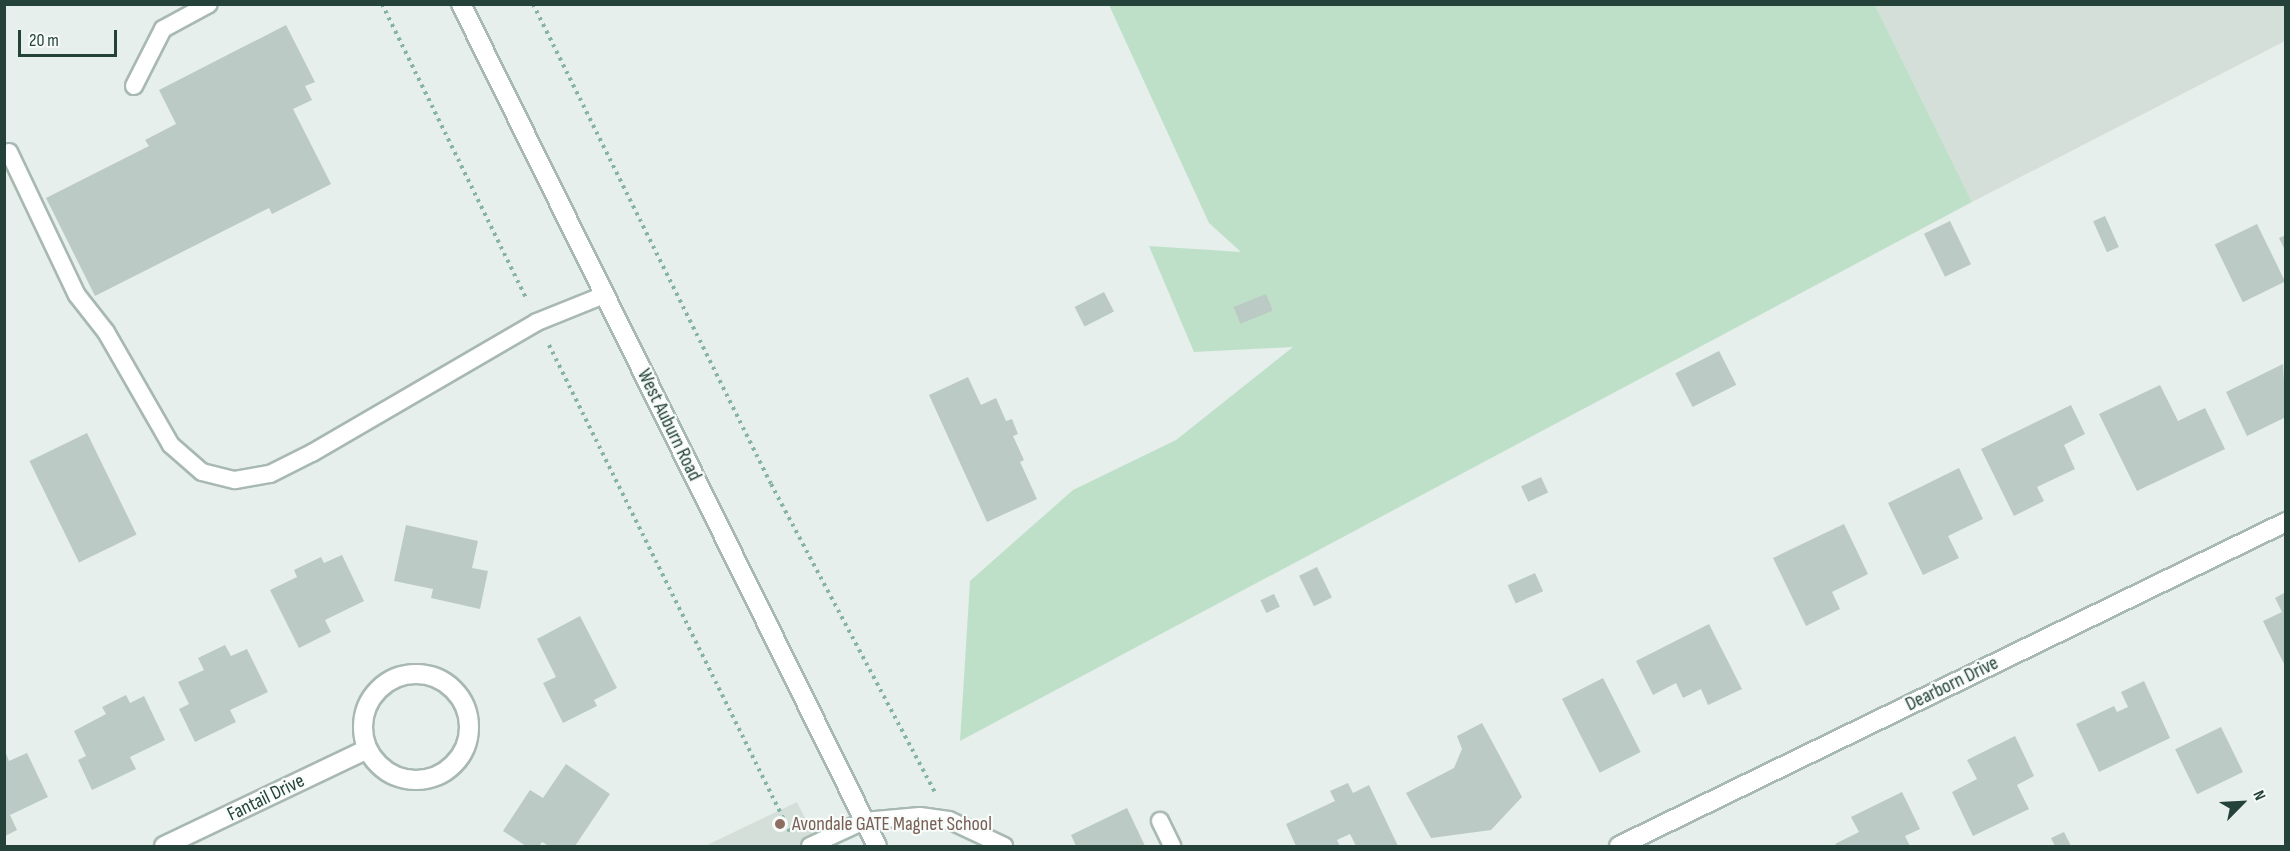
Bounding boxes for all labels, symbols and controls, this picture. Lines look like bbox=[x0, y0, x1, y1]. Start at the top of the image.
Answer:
scale bar bbox=[21, 18, 120, 56]
text: 20 m bbox=[29, 30, 59, 51]
street label: West Auburn Road bbox=[632, 365, 706, 485]
street label: Dearborn Drive bbox=[1902, 651, 2002, 717]
street label: Fantail Drive bbox=[224, 769, 308, 827]
north arrow bbox=[2212, 773, 2272, 833]
text: N bbox=[2248, 788, 2269, 803]
place label: Avondale GATE Magnet School bbox=[792, 812, 992, 836]
marker: Avondale GATE Magnet School bbox=[773, 817, 787, 831]

